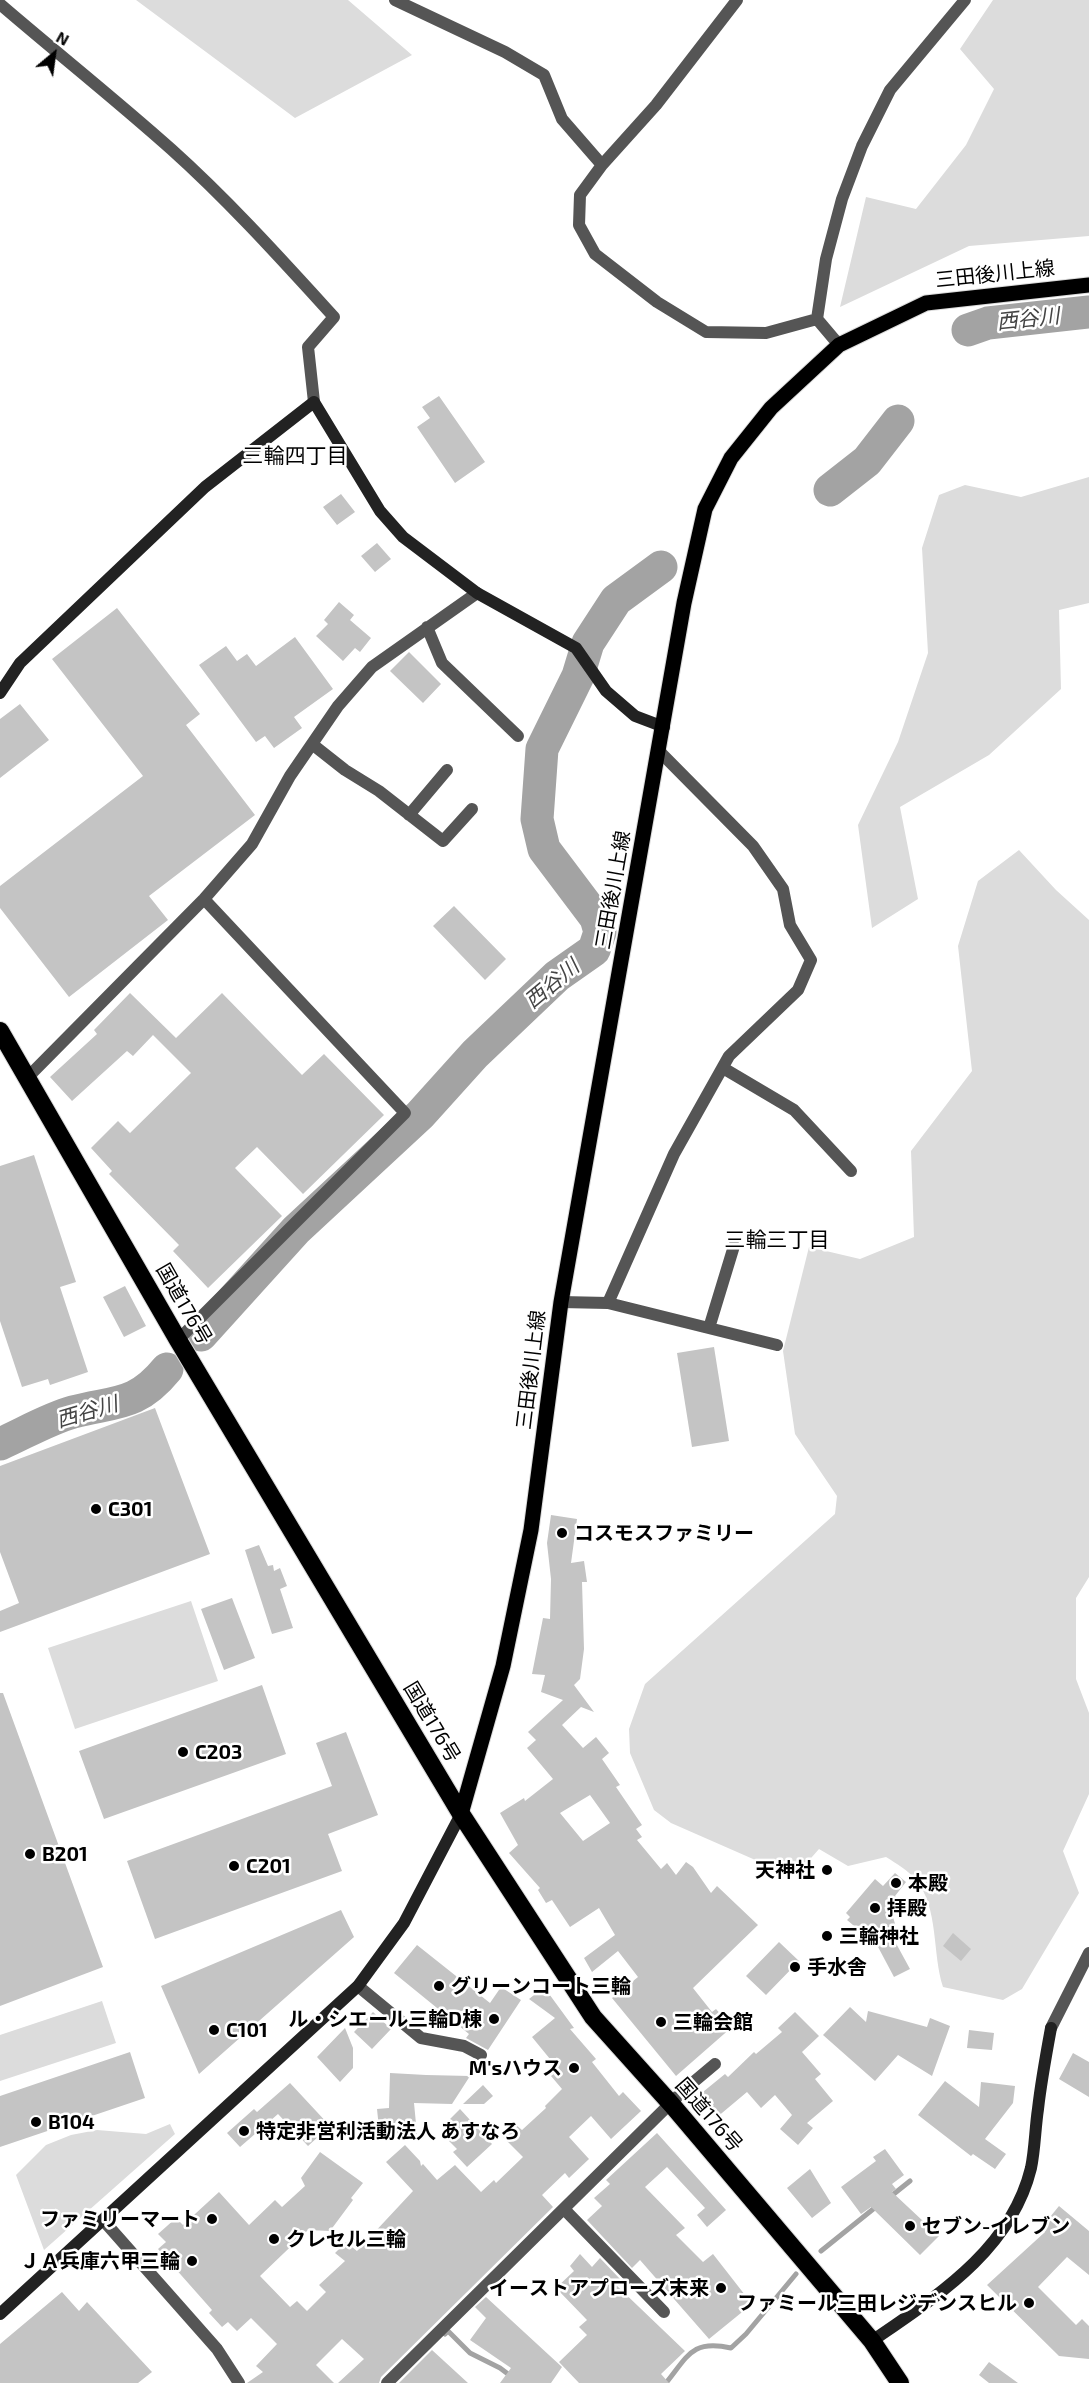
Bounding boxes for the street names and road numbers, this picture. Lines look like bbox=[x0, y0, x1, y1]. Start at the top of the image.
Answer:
street label: 三田後川上線 bbox=[934, 256, 1056, 292]
street label: 三田後川上線 bbox=[591, 829, 635, 951]
street label: 国道176号 bbox=[151, 1259, 217, 1349]
street label: 三田後川上線 bbox=[512, 1309, 550, 1431]
street label: 国道176号 bbox=[399, 1677, 465, 1767]
street label: 国道176号 bbox=[671, 2073, 747, 2157]

